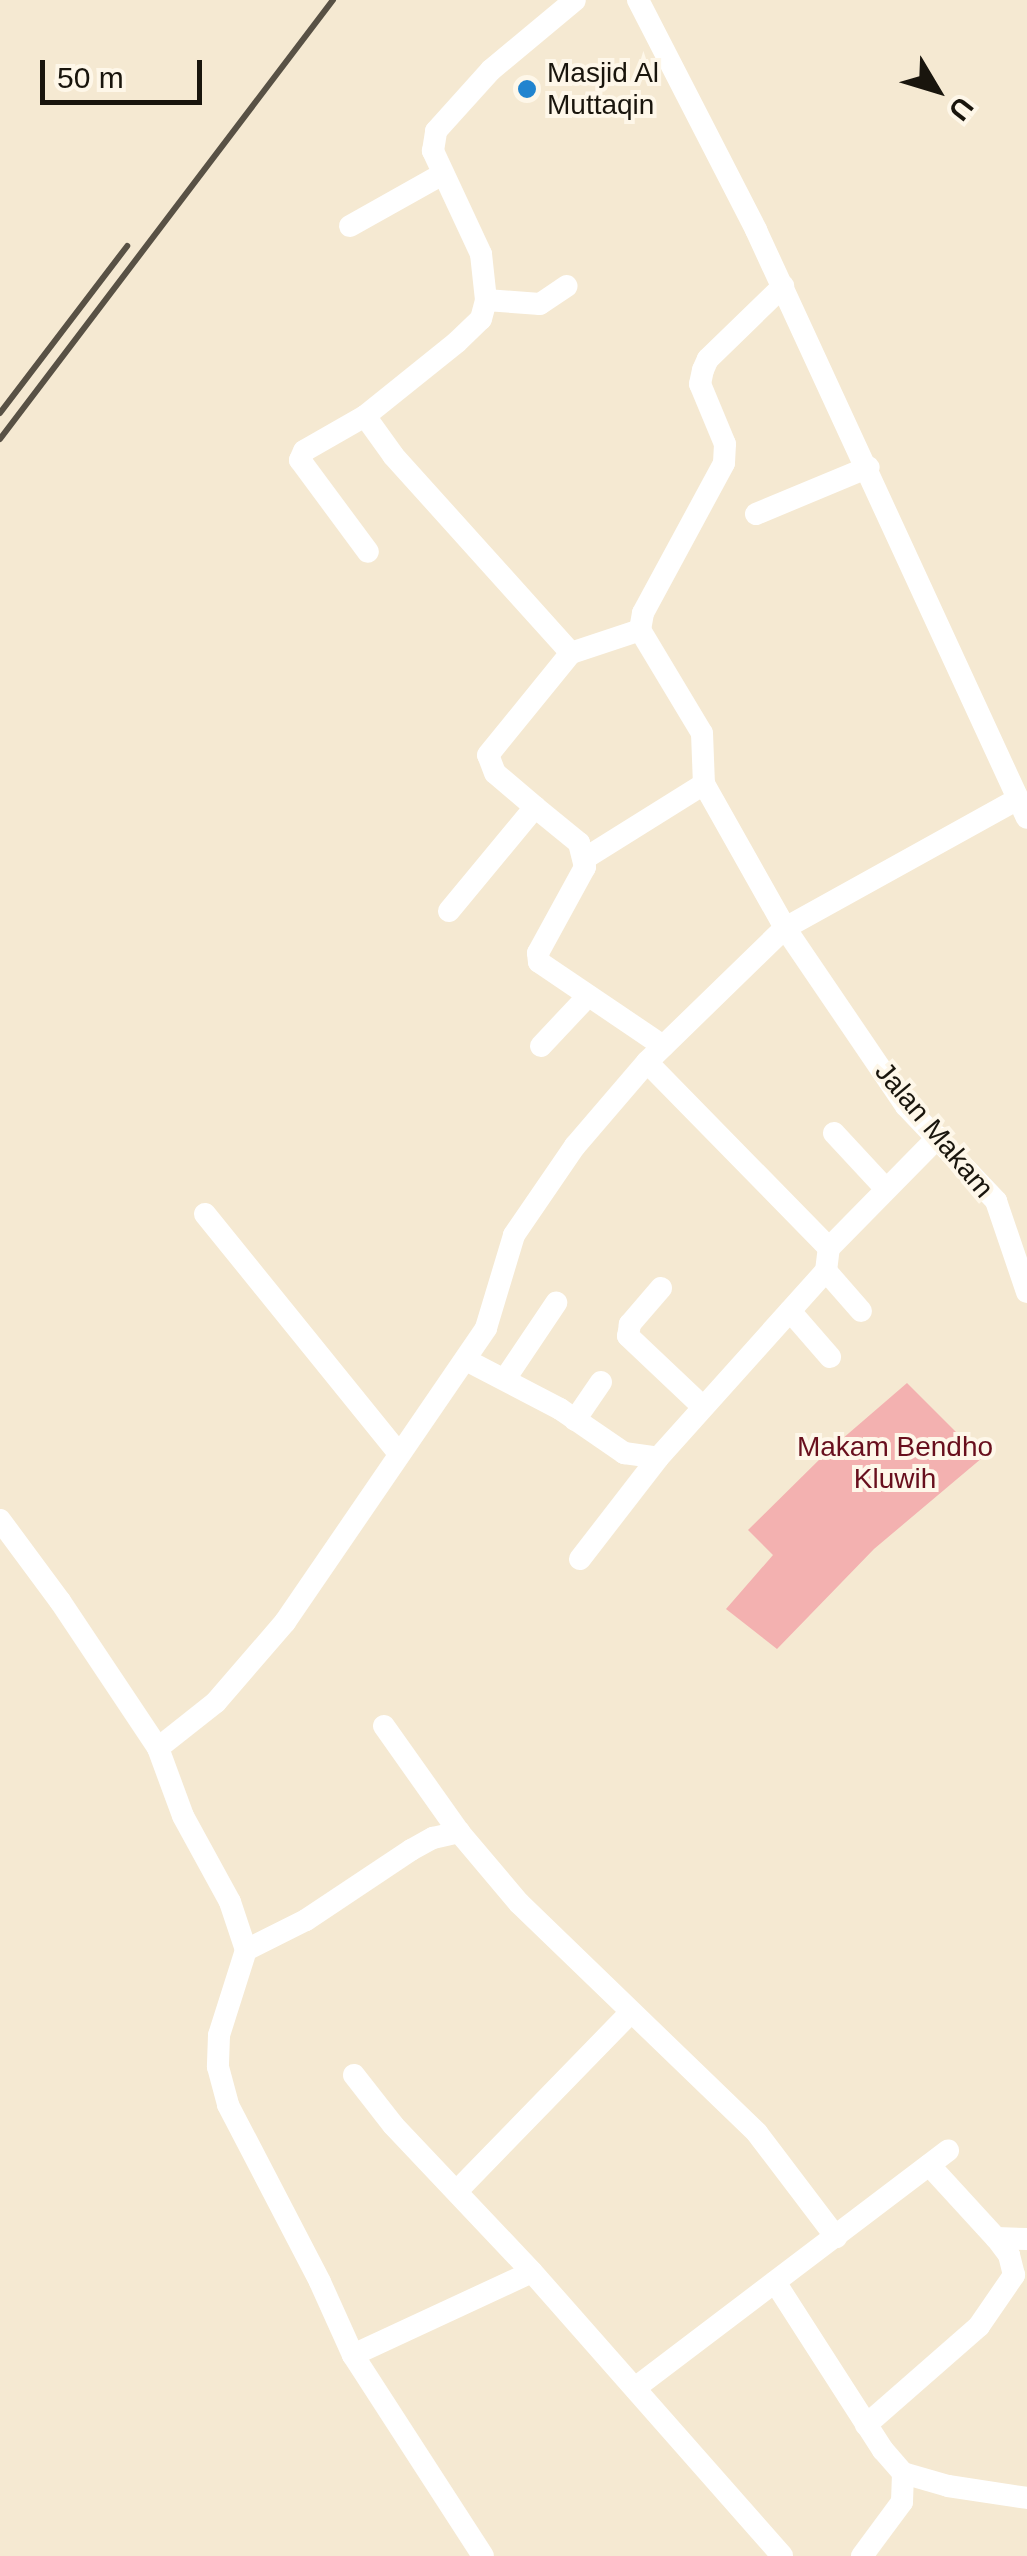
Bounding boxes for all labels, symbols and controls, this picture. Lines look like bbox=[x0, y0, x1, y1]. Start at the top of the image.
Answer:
scale bar bbox=[45, 40, 208, 102]
north arrow bbox=[887, 40, 987, 140]
place label: Masjid Al Muttaqin bbox=[547, 56, 661, 122]
text: 50 m bbox=[57, 61, 124, 94]
marker: Masjid Al Muttaqin bbox=[516, 78, 538, 100]
text: U bbox=[943, 91, 979, 126]
street label: Jalan Makam bbox=[868, 1055, 1000, 1205]
park label: Makam Bendho Kluwih bbox=[797, 1430, 993, 1496]

